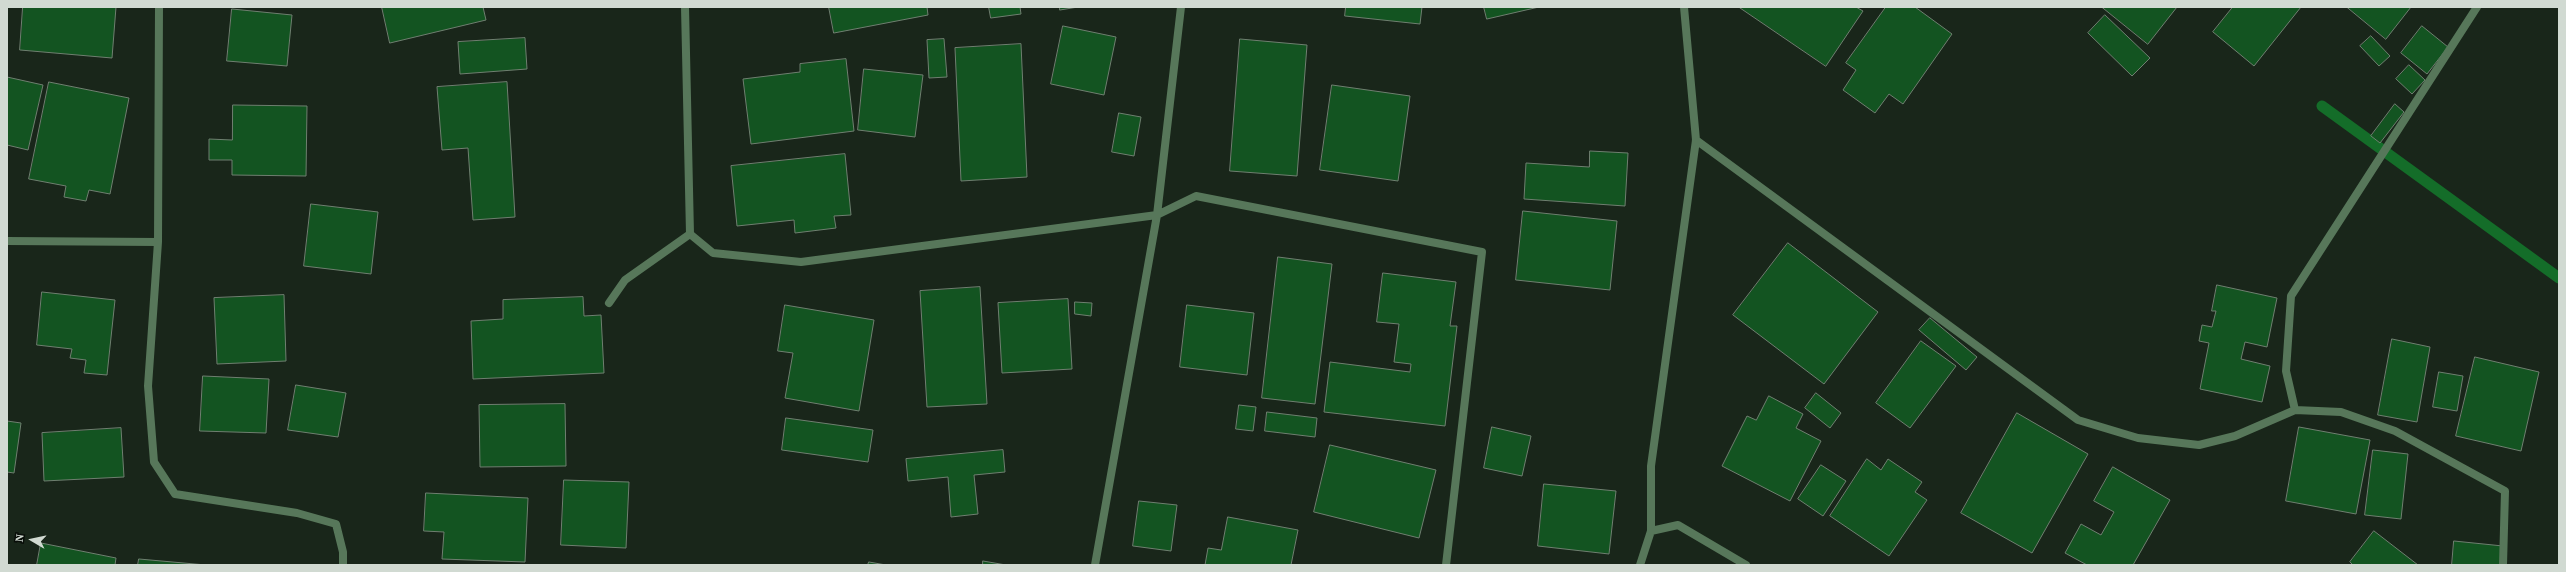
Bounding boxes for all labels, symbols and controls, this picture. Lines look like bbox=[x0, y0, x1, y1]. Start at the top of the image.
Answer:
north arrow bbox=[12, 520, 52, 560]
text: N bbox=[12, 533, 28, 543]

